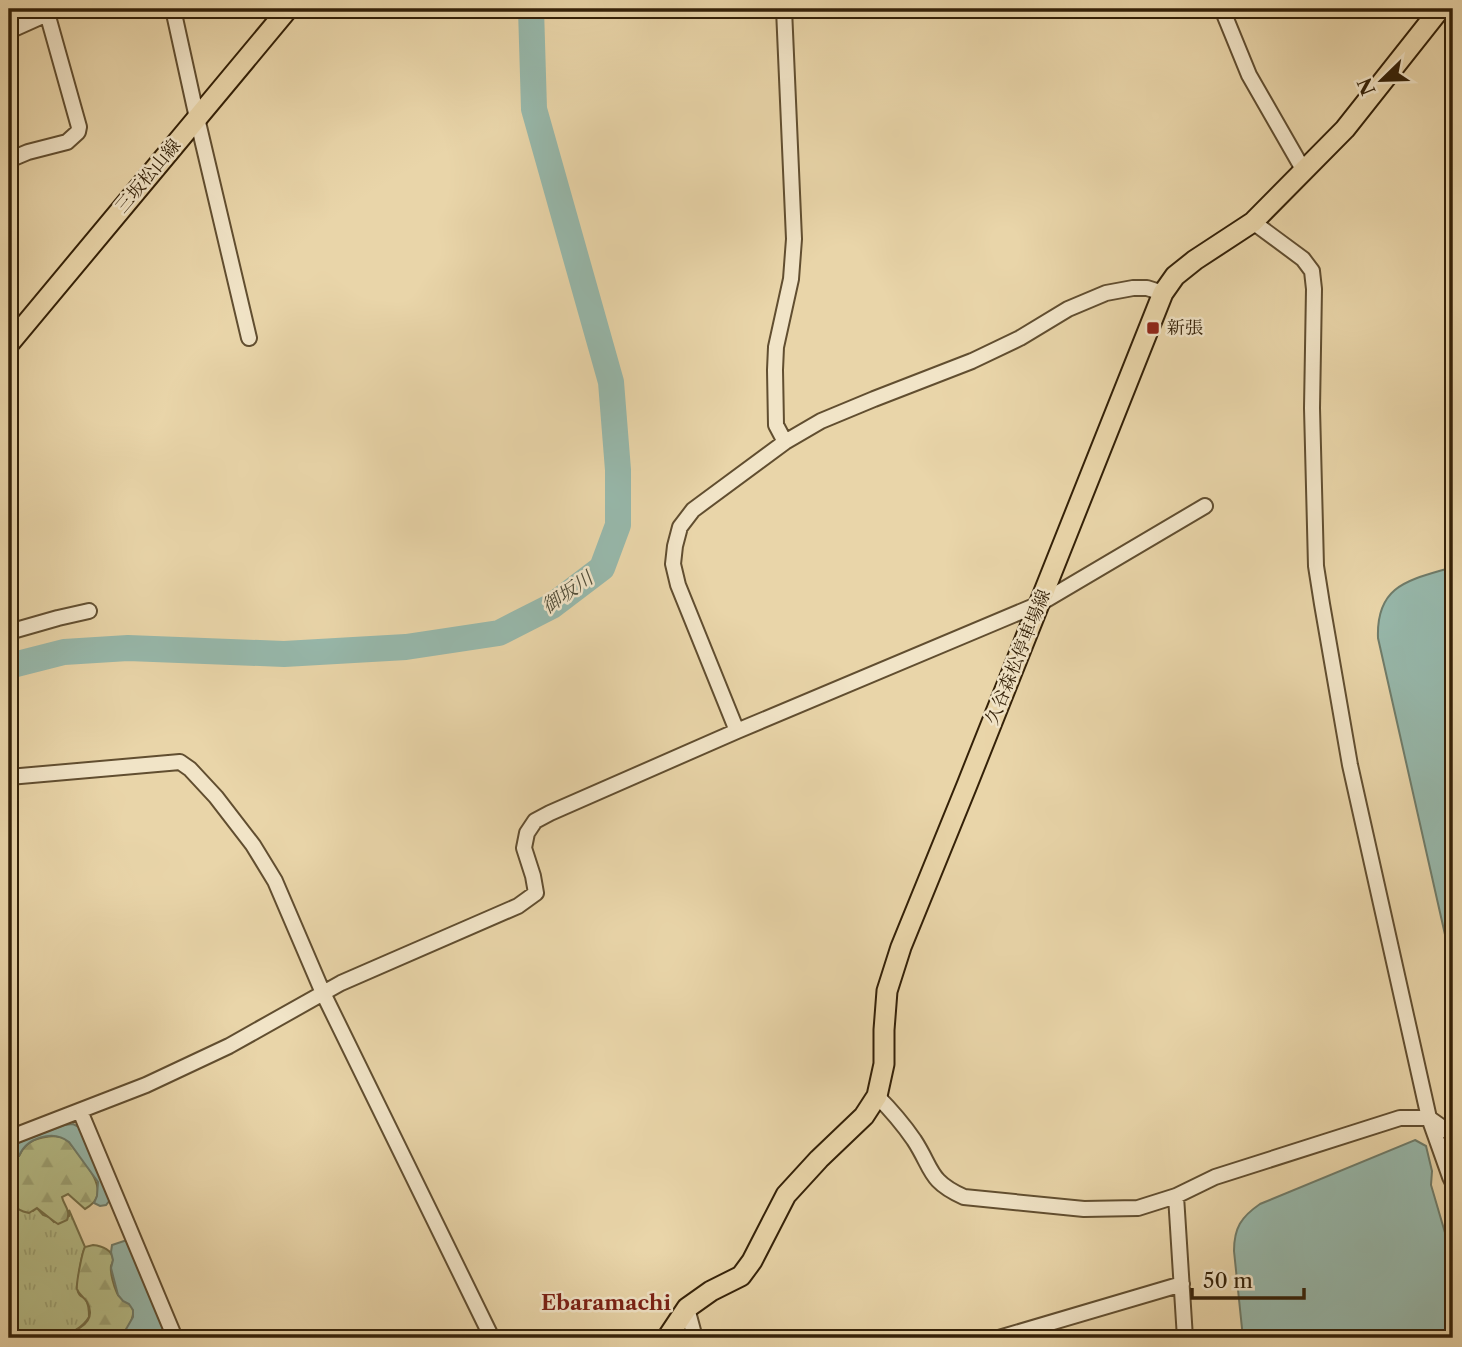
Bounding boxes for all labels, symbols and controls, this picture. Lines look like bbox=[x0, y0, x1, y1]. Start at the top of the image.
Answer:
north arrow bbox=[1346, 46, 1416, 116]
text: N bbox=[1353, 74, 1381, 99]
street label: 三坂松山線 bbox=[111, 134, 185, 218]
place label: 新張 bbox=[1167, 317, 1203, 339]
marker: 新張 bbox=[1145, 320, 1161, 336]
water label: 御坂川 bbox=[537, 565, 599, 618]
street label: 久谷森松停車場線 bbox=[981, 586, 1055, 728]
scale bar bbox=[1192, 1256, 1304, 1300]
text: 50 m bbox=[1203, 1268, 1253, 1293]
district label: Ebaramachi bbox=[541, 1290, 671, 1315]

